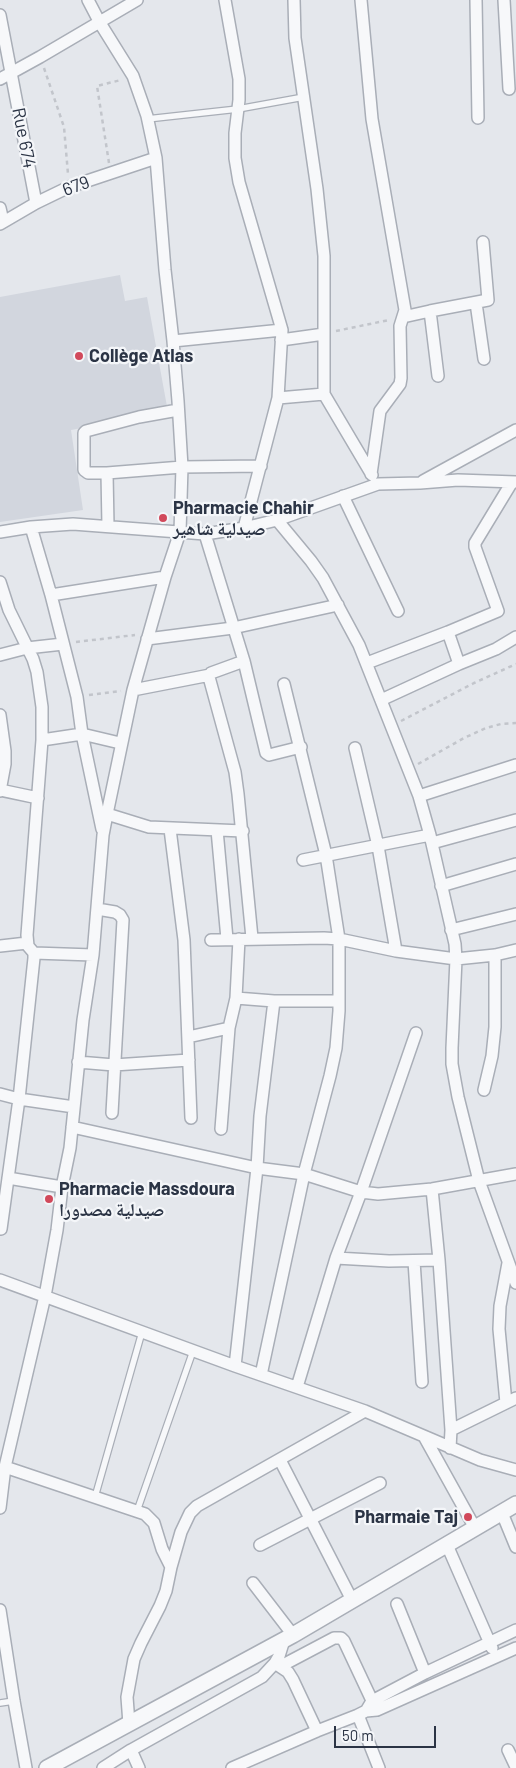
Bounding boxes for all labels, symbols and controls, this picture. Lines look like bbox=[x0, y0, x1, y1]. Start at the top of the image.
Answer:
street label: Rue 674 bbox=[8, 106, 40, 170]
street label: 679 bbox=[60, 171, 92, 201]
place label: Collège Atlas bbox=[89, 345, 193, 367]
marker: Collège Atlas bbox=[73, 350, 85, 362]
place label: Pharmacie Chahir صيدلية شاهير bbox=[173, 497, 314, 540]
marker: Pharmacie Chahir صيدلية شاهير bbox=[157, 512, 169, 524]
place label: Pharmacie Massdoura صيدلية مصدورا bbox=[59, 1178, 235, 1220]
marker: Pharmacie Massdoura صيدلية مصدورا bbox=[43, 1193, 55, 1205]
place label: Pharmaie Taj bbox=[355, 1506, 458, 1528]
marker: Pharmaie Taj bbox=[462, 1511, 474, 1523]
scale bar bbox=[336, 1716, 438, 1748]
text: 50 m bbox=[342, 1726, 374, 1744]

